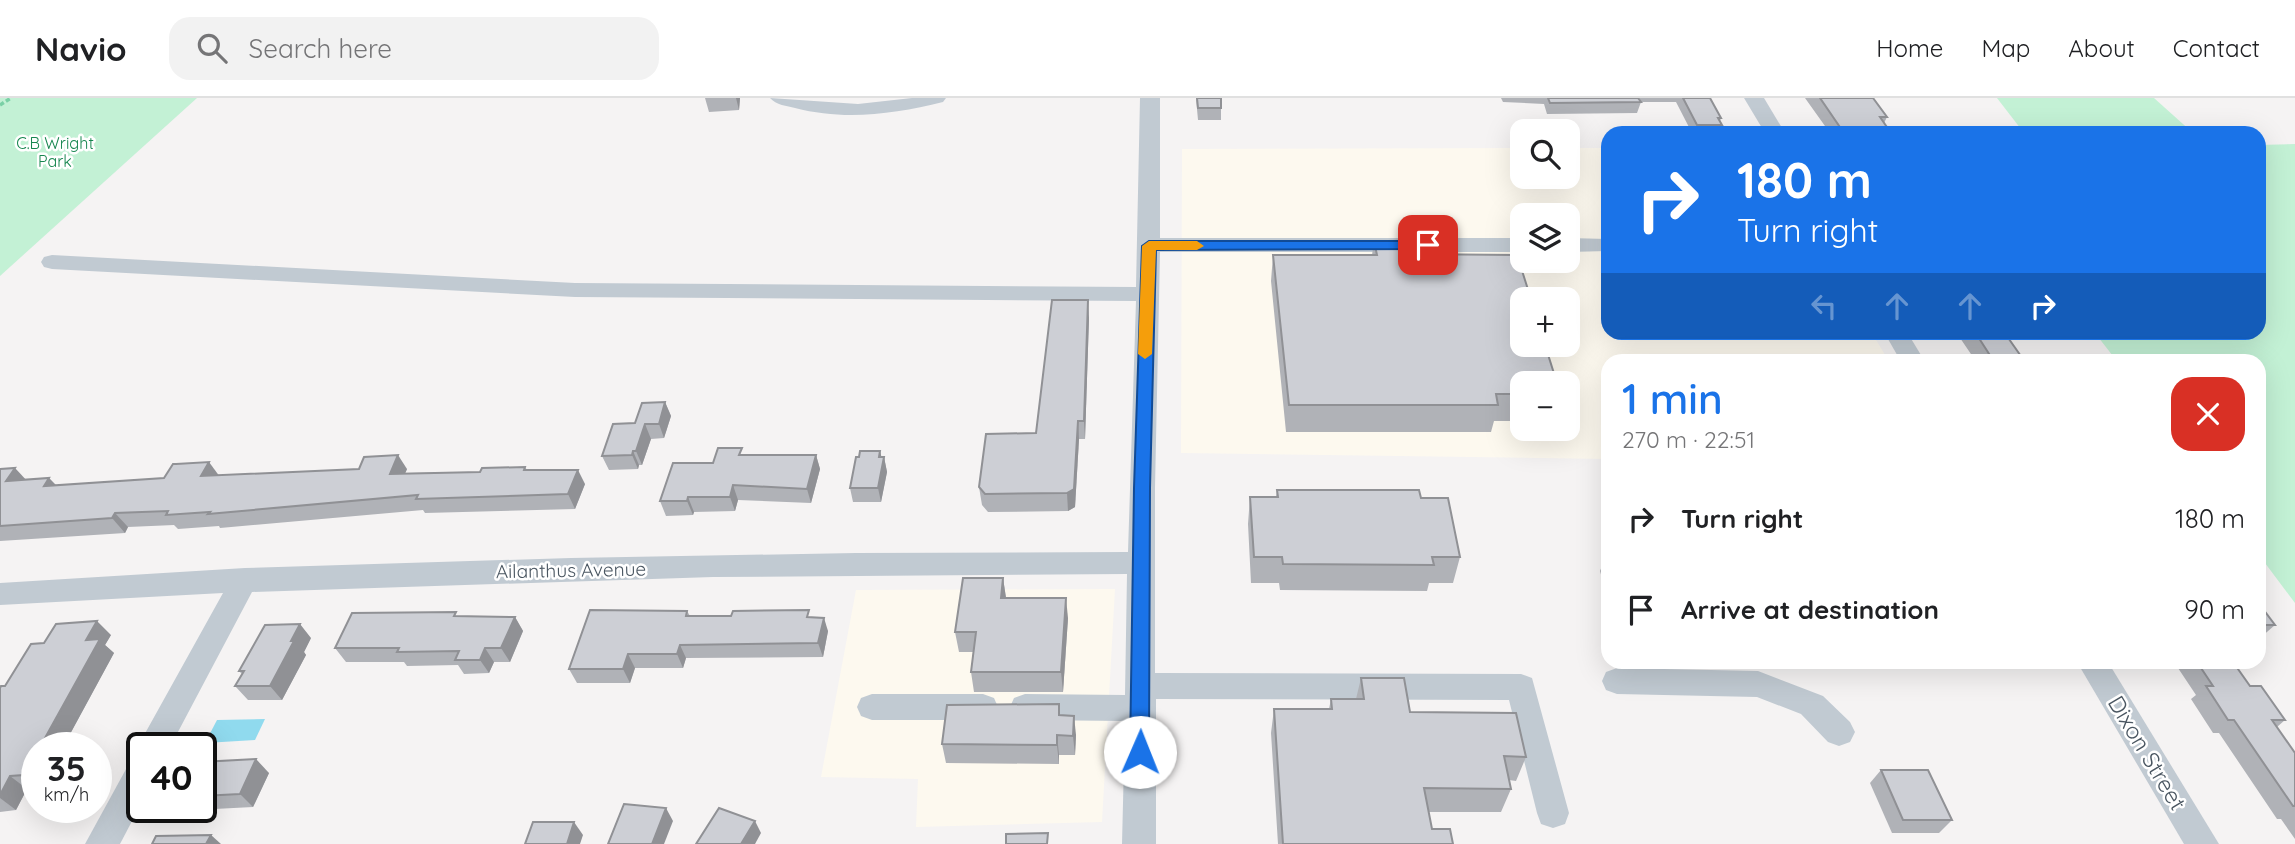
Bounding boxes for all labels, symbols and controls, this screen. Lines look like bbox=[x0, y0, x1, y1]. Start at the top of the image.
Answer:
search box bbox=[169, 17, 659, 80]
text: Navio bbox=[35, 28, 127, 69]
icon: search bbox=[193, 29, 231, 67]
text: Search here bbox=[249, 32, 392, 65]
text: Home bbox=[1876, 33, 1943, 63]
text: Map bbox=[1981, 33, 2030, 63]
text: About bbox=[2068, 33, 2135, 63]
text: Contact bbox=[2173, 33, 2260, 63]
map controls bbox=[1510, 119, 1580, 441]
button: search bbox=[1510, 119, 1580, 189]
park label: C.B Wright Park bbox=[16, 133, 94, 171]
text: 180 m bbox=[1737, 149, 1872, 210]
icon: right bbox=[1622, 154, 1713, 245]
button: layers bbox=[1510, 203, 1580, 273]
text: Turn right bbox=[1737, 210, 1878, 250]
pin bbox=[1398, 215, 1458, 275]
icon: arrive bbox=[1409, 226, 1447, 264]
button: + bbox=[1510, 287, 1580, 357]
icon: left bbox=[1805, 287, 1843, 325]
icon: ahead bbox=[1878, 287, 1916, 325]
icon: ahead bbox=[1951, 287, 1989, 325]
icon: right bbox=[2024, 287, 2062, 325]
button: − bbox=[1510, 371, 1580, 441]
text: 1 min bbox=[1622, 372, 1723, 425]
button: close bbox=[2171, 377, 2245, 451]
text: 270 m · 22:51 bbox=[1622, 425, 1755, 454]
icon: right bbox=[1622, 500, 1660, 538]
text: Turn right bbox=[1681, 502, 1803, 535]
text: 180 m bbox=[2175, 502, 2245, 535]
street label: Ailanthus Avenue bbox=[496, 557, 646, 583]
icon: arrive bbox=[1622, 591, 1660, 629]
text: Arrive at destination bbox=[1681, 593, 1939, 626]
text: 90 m bbox=[2184, 593, 2245, 626]
street label: Dixon Street bbox=[2102, 690, 2193, 816]
position arrow bbox=[1103, 715, 1177, 789]
speed limit sign: 40 bbox=[126, 732, 217, 823]
text: 35 bbox=[47, 746, 86, 790]
text: km/h bbox=[44, 783, 89, 806]

